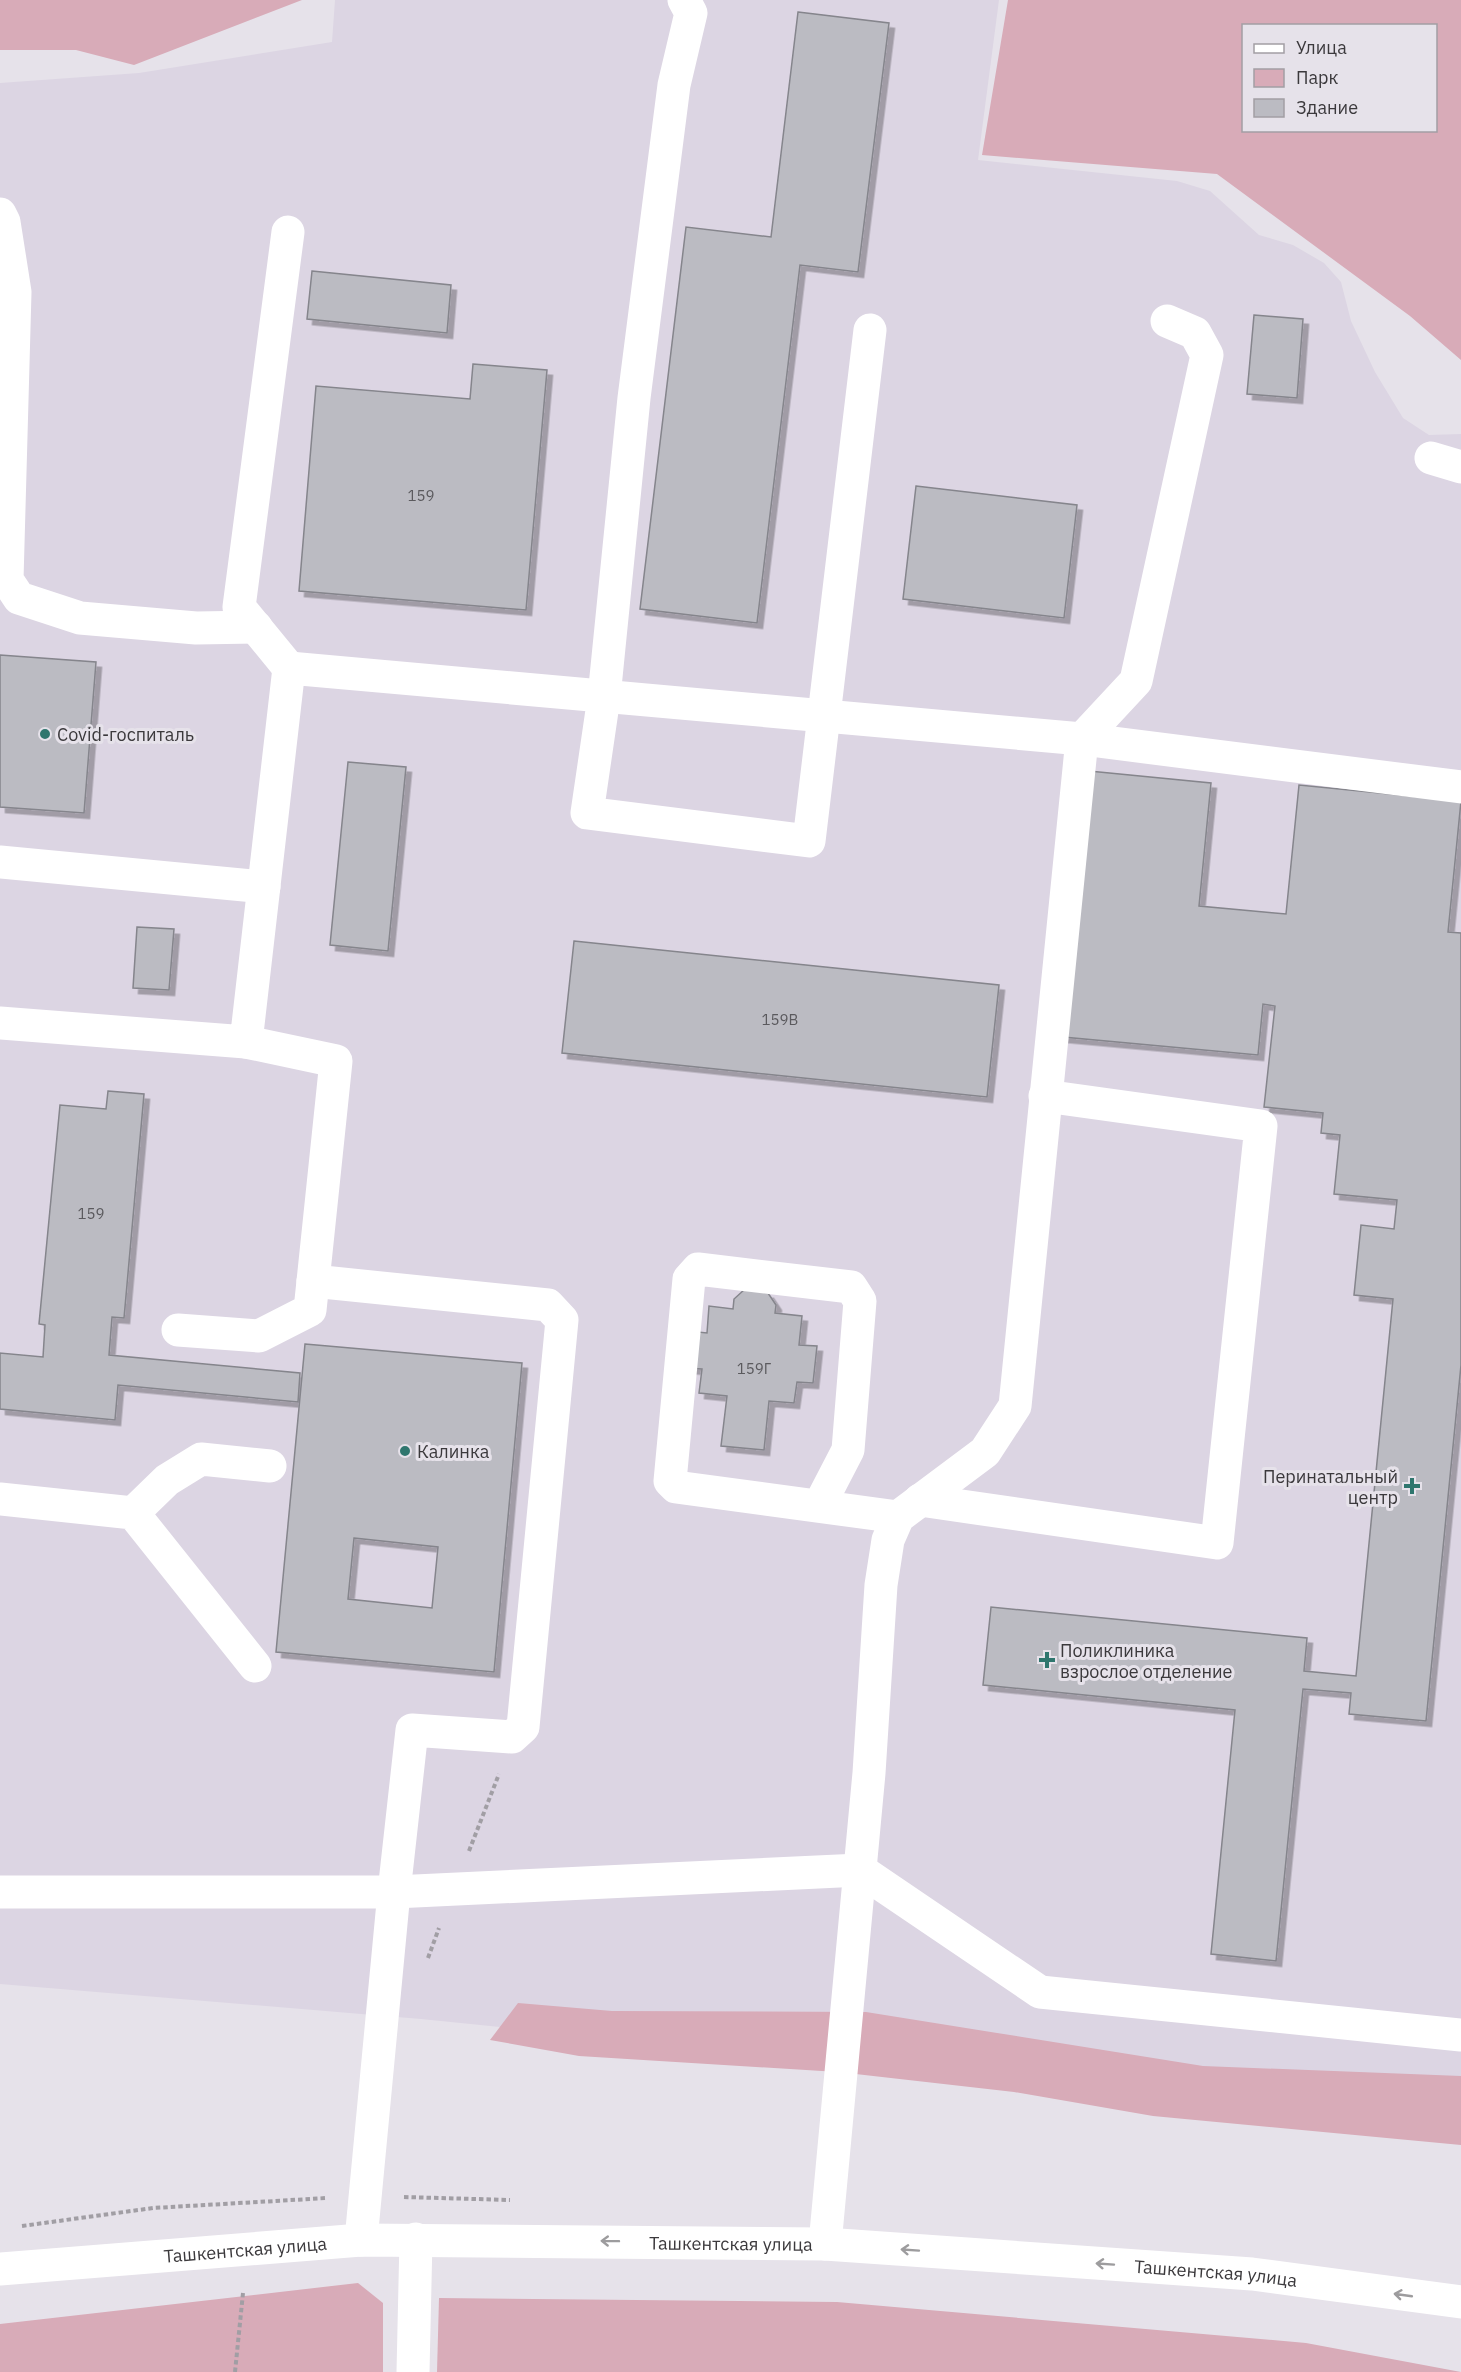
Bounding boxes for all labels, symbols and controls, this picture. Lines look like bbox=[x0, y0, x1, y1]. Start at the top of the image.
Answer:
legend bbox=[1242, 24, 1437, 132]
text: Улица bbox=[1296, 36, 1347, 59]
text: Парк bbox=[1296, 66, 1339, 89]
text: Здание bbox=[1296, 96, 1358, 119]
house number: 159 bbox=[407, 486, 435, 505]
place label: Covid-госпиталь bbox=[57, 723, 194, 746]
marker: Covid-госпиталь bbox=[38, 727, 52, 741]
house number: 159В bbox=[762, 1010, 798, 1029]
house number: 159 bbox=[77, 1204, 105, 1223]
house number: 159Г bbox=[737, 1359, 772, 1378]
place label: Калинка bbox=[417, 1440, 490, 1463]
marker: Калинка bbox=[398, 1444, 412, 1458]
place label: Перинатальный центр bbox=[1263, 1465, 1398, 1509]
marker: Перинатальный центр bbox=[1403, 1477, 1421, 1495]
place label: Поликлиника взрослое отделение bbox=[1060, 1639, 1233, 1683]
marker: Поликлиника взрослое отделение bbox=[1038, 1651, 1056, 1669]
street label: Ташкентская улица bbox=[163, 2231, 328, 2267]
street label: Ташкентская улица bbox=[649, 2231, 813, 2255]
one-way arrow bbox=[601, 2235, 621, 2247]
one-way arrow bbox=[901, 2244, 921, 2255]
street label: Ташкентская улица bbox=[1133, 2254, 1299, 2292]
one-way arrow bbox=[1095, 2258, 1115, 2269]
one-way arrow bbox=[1394, 2289, 1413, 2300]

